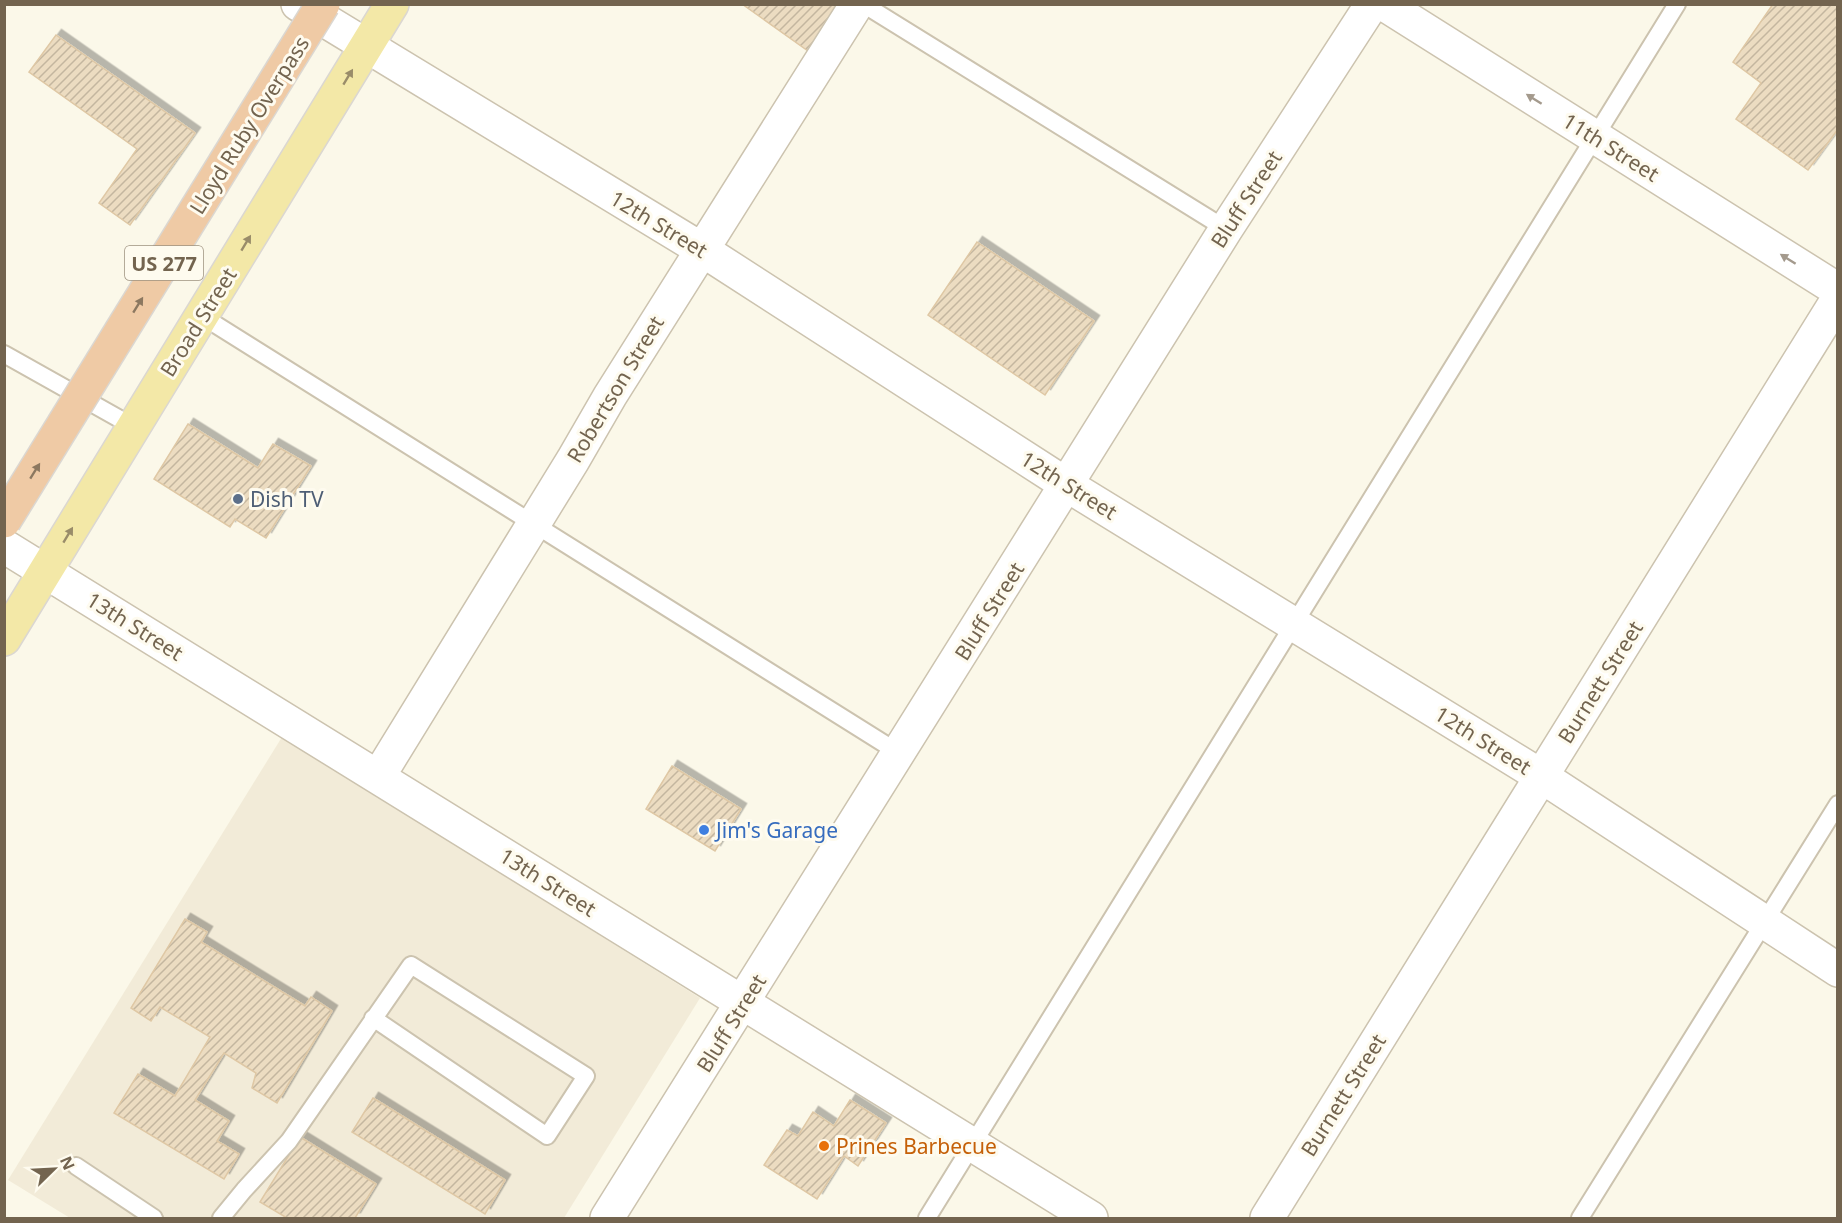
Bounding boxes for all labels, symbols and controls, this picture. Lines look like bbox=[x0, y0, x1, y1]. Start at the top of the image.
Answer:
street label: Lloyd Ruby Overpass bbox=[183, 31, 315, 219]
one-way arrow bbox=[342, 69, 353, 85]
one-way arrow bbox=[1526, 93, 1542, 104]
street label: 11th Street bbox=[1557, 106, 1665, 188]
street label: Bluff Street bbox=[1204, 145, 1288, 253]
street label: 12th Street bbox=[605, 184, 713, 264]
one-way arrow bbox=[241, 235, 252, 251]
road number: US 277 bbox=[125, 246, 203, 280]
one-way arrow bbox=[1780, 253, 1796, 264]
street label: Broad Street bbox=[153, 262, 243, 382]
one-way arrow bbox=[132, 297, 143, 313]
street label: Robertson Street bbox=[560, 310, 670, 468]
street label: 12th Street bbox=[1015, 444, 1123, 526]
one-way arrow bbox=[30, 463, 41, 479]
place label: Dish TV bbox=[250, 485, 324, 513]
marker: Dish TV bbox=[231, 492, 245, 506]
one-way arrow bbox=[63, 526, 73, 543]
street label: Bluff Street bbox=[948, 556, 1030, 665]
street label: 13th Street bbox=[81, 585, 189, 667]
street label: Burnett Street bbox=[1551, 615, 1649, 749]
street label: 12th Street bbox=[1429, 699, 1537, 781]
place label: Jim's Garage bbox=[714, 816, 838, 844]
marker: Jim's Garage bbox=[697, 823, 711, 837]
street label: 13th Street bbox=[494, 841, 602, 923]
street label: Bluff Street bbox=[690, 968, 772, 1077]
street label: Burnett Street bbox=[1294, 1028, 1392, 1162]
place label: Prines Barbecue bbox=[836, 1132, 997, 1160]
north arrow bbox=[24, 1139, 84, 1199]
marker: Prines Barbecue bbox=[817, 1139, 831, 1153]
text: N bbox=[55, 1152, 80, 1173]

